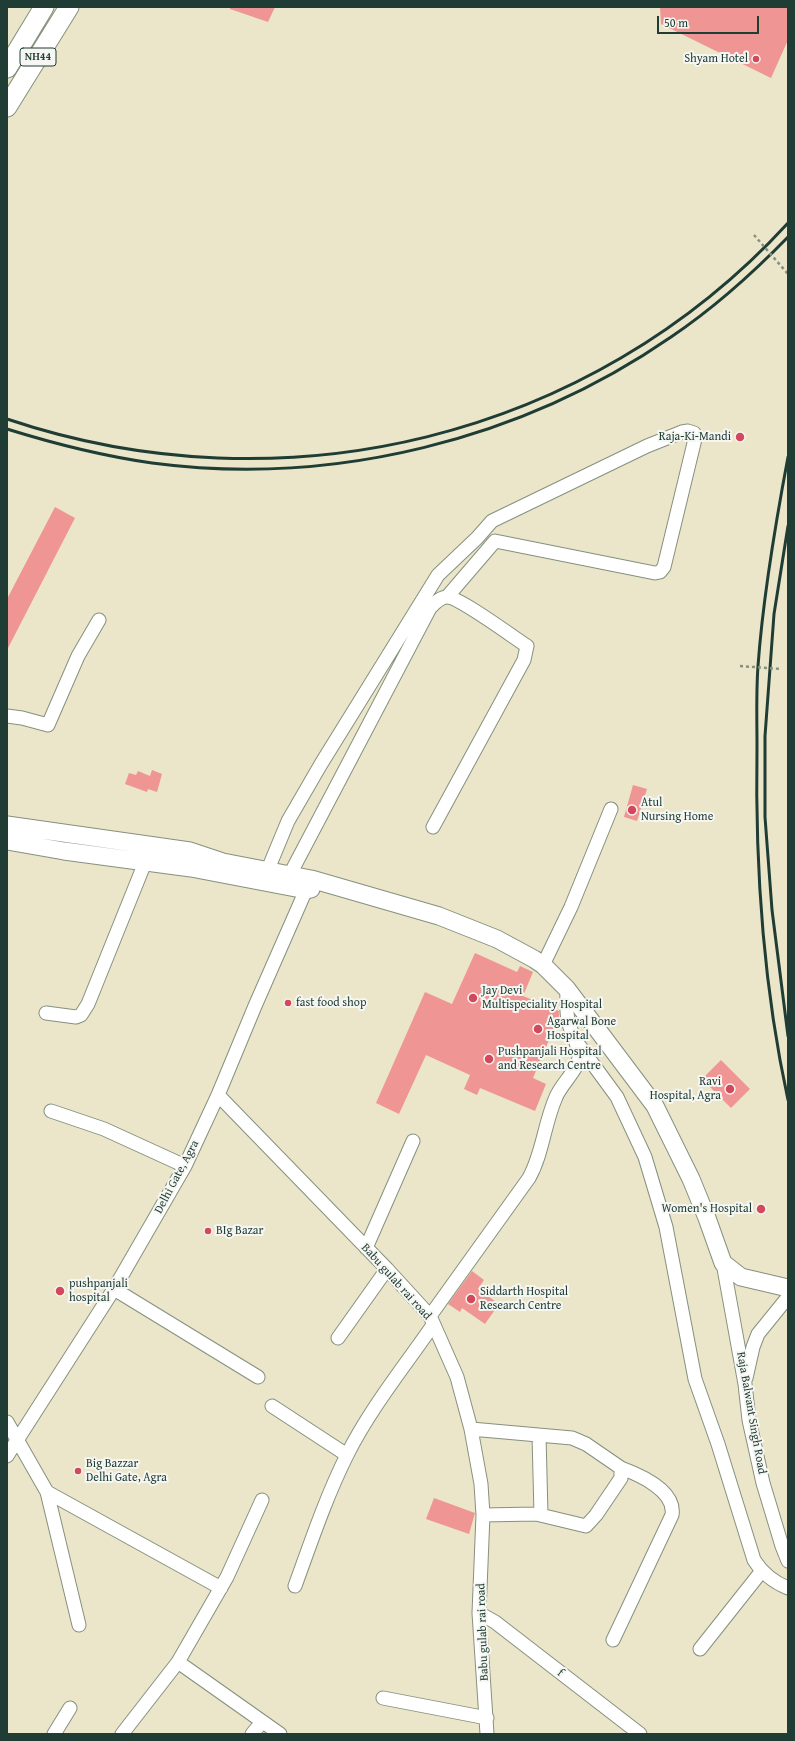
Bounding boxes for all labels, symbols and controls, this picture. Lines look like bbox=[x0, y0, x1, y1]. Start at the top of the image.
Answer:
scale bar bbox=[659, 8, 761, 34]
text: 50 m bbox=[664, 14, 688, 31]
road number: NH44 bbox=[20, 48, 56, 66]
place label: Shyam Hotel bbox=[684, 52, 748, 66]
marker: Shyam Hotel bbox=[751, 54, 761, 64]
place label: Raja-Ki-Mandi bbox=[659, 430, 731, 444]
marker: Raja-Ki-Mandi bbox=[734, 431, 746, 443]
place label: Atul Nursing Home bbox=[641, 796, 713, 824]
marker: Atul Nursing Home bbox=[626, 804, 638, 816]
place label: Jay Devi Multispeciality Hospital bbox=[482, 984, 602, 1012]
marker: Jay Devi Multispeciality Hospital bbox=[467, 992, 479, 1004]
place label: fast food shop bbox=[296, 996, 366, 1010]
marker: fast food shop bbox=[283, 998, 293, 1008]
place label: Agarwal Bone Hospital bbox=[547, 1015, 616, 1043]
marker: Agarwal Bone Hospital bbox=[532, 1023, 544, 1035]
place label: Pushpanjali Hospital and Research Centre bbox=[498, 1045, 602, 1073]
marker: Pushpanjali Hospital and Research Centre bbox=[483, 1053, 495, 1065]
place label: Ravi Hospital, Agra bbox=[650, 1075, 721, 1103]
marker: Ravi Hospital, Agra bbox=[724, 1083, 736, 1095]
street label: Delhi Gate, Agra bbox=[152, 1138, 202, 1216]
place label: Women's Hospital bbox=[662, 1202, 752, 1216]
marker: Women's Hospital bbox=[755, 1203, 767, 1215]
place label: BIg Bazar bbox=[216, 1224, 263, 1238]
marker: BIg Bazar bbox=[203, 1226, 213, 1236]
street label: Babu gulab rai road bbox=[358, 1241, 434, 1323]
place label: pushpanjali hospital bbox=[69, 1277, 128, 1305]
marker: pushpanjali hospital bbox=[54, 1285, 66, 1297]
place label: Siddarth Hospital Research Centre bbox=[480, 1285, 568, 1313]
marker: Siddarth Hospital Research Centre bbox=[465, 1293, 477, 1305]
street label: Raja Balwant Singh Road bbox=[733, 1351, 769, 1475]
place label: Big Bazzar Delhi Gate, Agra bbox=[86, 1457, 167, 1485]
marker: Big Bazzar Delhi Gate, Agra bbox=[73, 1466, 83, 1476]
street label: Babu gulab rai road bbox=[474, 1583, 492, 1681]
street label: f bbox=[554, 1666, 566, 1680]

